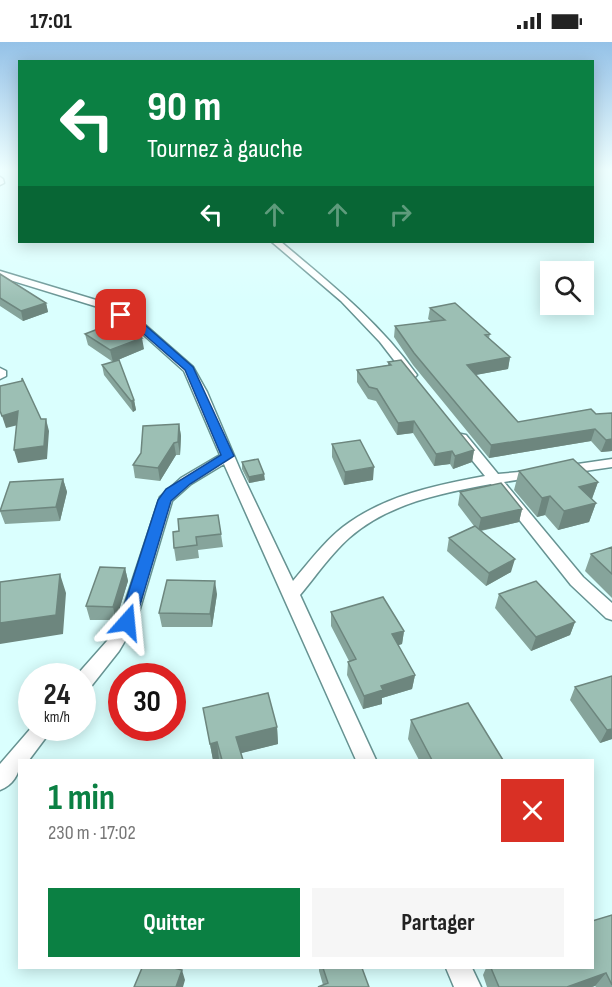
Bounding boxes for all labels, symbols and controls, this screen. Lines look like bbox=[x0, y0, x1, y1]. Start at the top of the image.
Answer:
text: 17:01 bbox=[30, 8, 72, 35]
text: 90 m bbox=[147, 82, 221, 133]
icon: left bbox=[48, 84, 126, 162]
text: Tournez à gauche bbox=[147, 133, 303, 165]
icon: left bbox=[195, 198, 228, 231]
icon: ahead bbox=[258, 198, 291, 231]
icon: ahead bbox=[321, 198, 354, 231]
icon: right bbox=[384, 198, 417, 231]
map controls bbox=[540, 261, 594, 315]
button: search bbox=[540, 261, 594, 315]
pin bbox=[95, 289, 146, 340]
icon: arrive bbox=[104, 298, 137, 331]
position arrow bbox=[95, 590, 159, 654]
speed limit sign: 30 bbox=[108, 663, 186, 741]
text: 24 bbox=[44, 677, 70, 713]
text: km/h bbox=[44, 708, 70, 727]
text: 1 min bbox=[48, 777, 115, 820]
button: close bbox=[501, 779, 564, 842]
text: 230 m · 17:02 bbox=[48, 821, 136, 845]
button: Quitter bbox=[48, 888, 300, 957]
button: Partager bbox=[312, 888, 564, 957]

